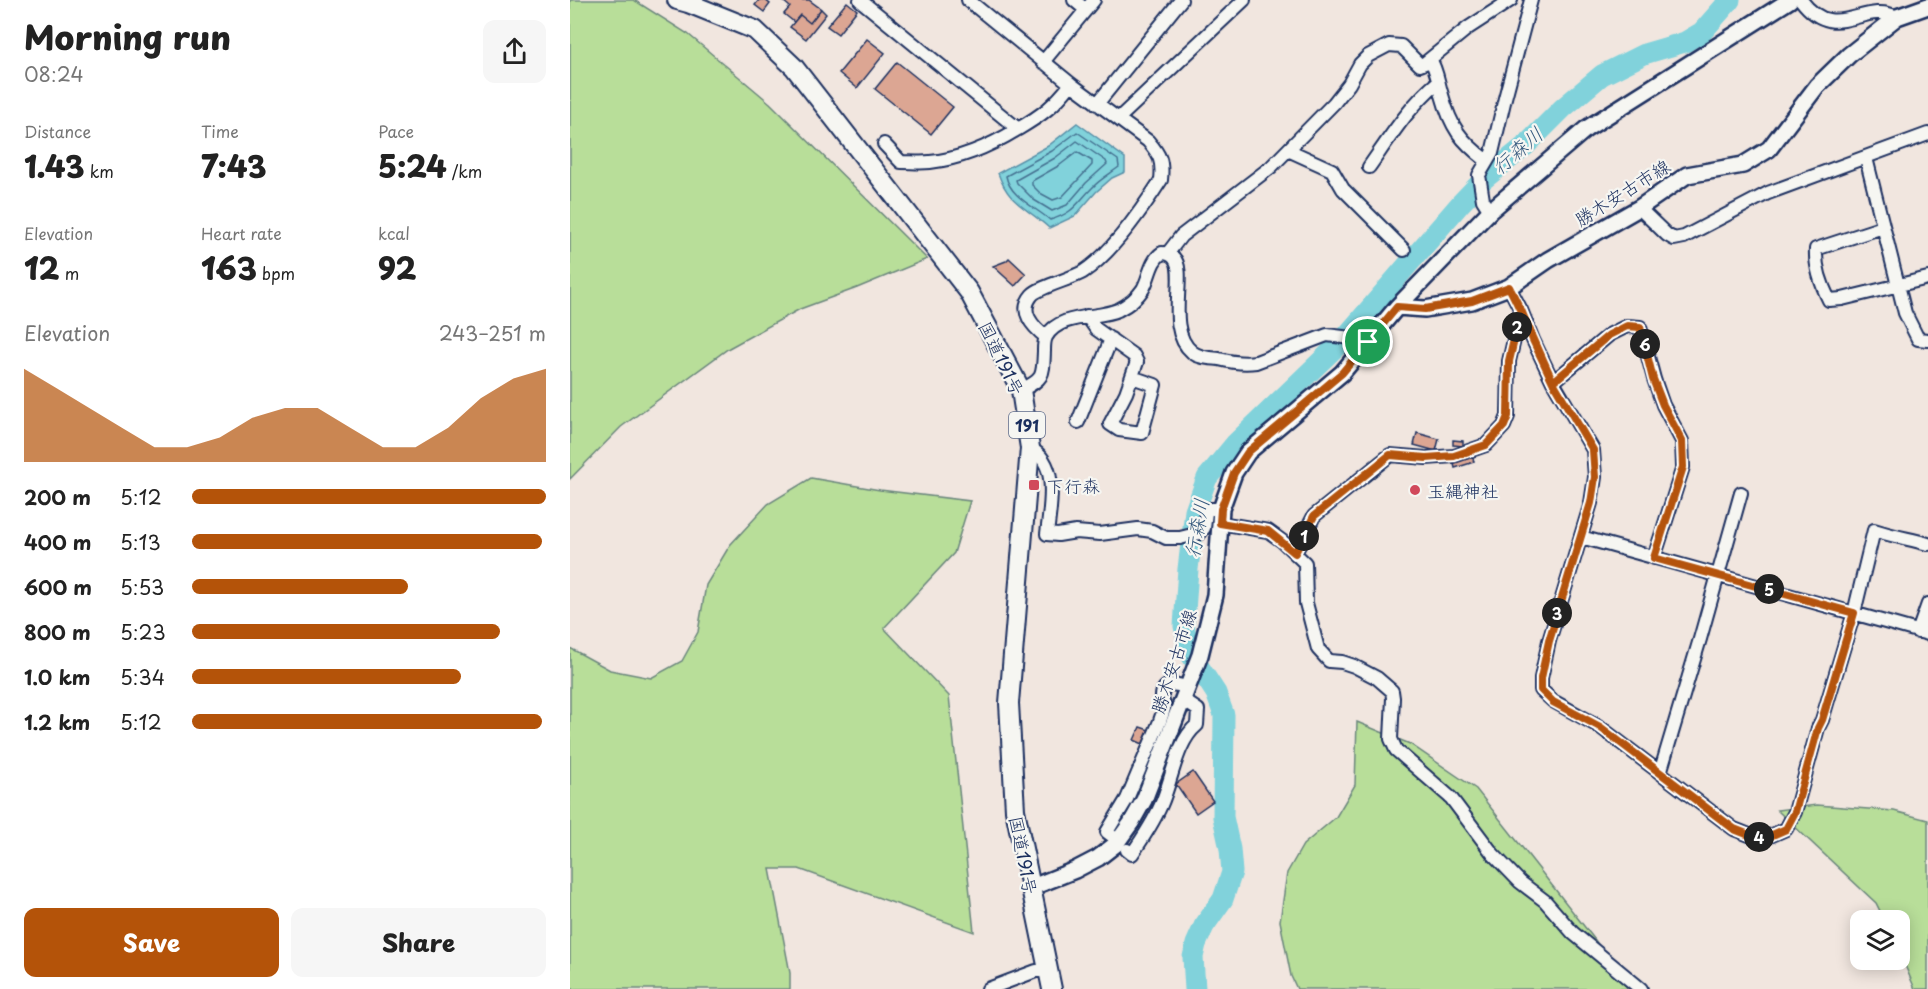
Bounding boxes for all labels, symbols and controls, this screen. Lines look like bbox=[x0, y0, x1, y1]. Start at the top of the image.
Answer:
text: Morning run bbox=[24, 11, 231, 61]
button: share bbox=[483, 20, 546, 83]
text: 08:24 bbox=[24, 59, 84, 89]
text: Distance bbox=[24, 119, 91, 143]
text: Time bbox=[201, 119, 239, 143]
text: Pace bbox=[378, 119, 414, 143]
water label: 行森川 bbox=[1485, 119, 1549, 181]
text: 1.43 bbox=[24, 143, 85, 188]
text: 7:43 bbox=[201, 143, 267, 188]
text: 5:24 bbox=[378, 143, 447, 188]
street label: 勝木安古市線 bbox=[1569, 152, 1675, 232]
text: km bbox=[85, 159, 114, 183]
text: /km bbox=[447, 159, 482, 183]
text: Elevation bbox=[24, 221, 93, 245]
text: Heart rate bbox=[201, 221, 282, 245]
text: kcal bbox=[378, 221, 410, 245]
text: 12 bbox=[24, 245, 60, 290]
text: 163 bbox=[201, 245, 257, 290]
text: 92 bbox=[378, 245, 416, 290]
text: m bbox=[60, 261, 79, 285]
text: bpm bbox=[257, 261, 295, 285]
pin: 2 bbox=[1502, 312, 1532, 342]
text: 2 bbox=[1511, 315, 1523, 339]
street label: 国道191号 bbox=[972, 316, 1032, 400]
pin bbox=[1342, 316, 1393, 367]
text: Elevation bbox=[24, 318, 110, 348]
text: 243–251 m bbox=[439, 318, 546, 348]
icon: arrive bbox=[1351, 325, 1384, 358]
pin: 6 bbox=[1630, 329, 1660, 359]
text: 6 bbox=[1639, 332, 1651, 356]
road number: 191 bbox=[1009, 412, 1045, 438]
place label: 下行森 bbox=[1046, 472, 1100, 499]
place label: 玉縄神社 bbox=[1427, 477, 1499, 504]
marker: 下行森 bbox=[1027, 478, 1041, 492]
text: 200 m bbox=[24, 482, 91, 512]
text: 5:12 bbox=[120, 482, 162, 512]
marker: 玉縄神社 bbox=[1408, 483, 1422, 497]
water label: 行森川 bbox=[1176, 496, 1216, 560]
pin: 1 bbox=[1289, 521, 1319, 551]
text: 1 bbox=[1300, 524, 1308, 548]
text: 400 m bbox=[24, 527, 92, 557]
text: 5:13 bbox=[120, 527, 161, 557]
text: 600 m bbox=[24, 572, 92, 602]
text: 5:53 bbox=[120, 572, 164, 602]
pin: 5 bbox=[1754, 574, 1784, 604]
text: 5 bbox=[1764, 577, 1774, 601]
pin: 3 bbox=[1542, 598, 1572, 628]
text: 3 bbox=[1552, 601, 1562, 625]
street label: 勝木安古市線 bbox=[1143, 605, 1203, 717]
text: 800 m bbox=[24, 617, 91, 647]
text: 5:23 bbox=[120, 617, 166, 647]
text: 1.0 km bbox=[24, 662, 91, 692]
text: 5:34 bbox=[120, 662, 165, 692]
text: 1.2 km bbox=[24, 707, 90, 737]
text: 5:12 bbox=[120, 707, 162, 737]
street label: 国道191号 bbox=[1003, 813, 1045, 897]
pin: 4 bbox=[1744, 822, 1774, 852]
text: 4 bbox=[1754, 825, 1764, 849]
button: Save bbox=[24, 908, 279, 977]
button: Share bbox=[291, 908, 546, 977]
map controls bbox=[1850, 910, 1910, 970]
button: layers bbox=[1850, 910, 1910, 970]

